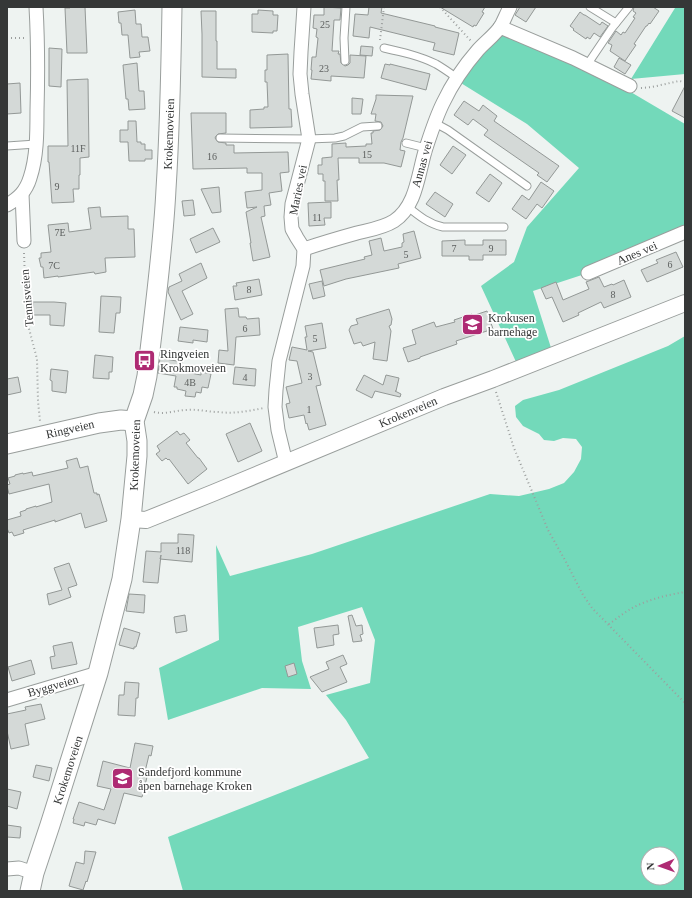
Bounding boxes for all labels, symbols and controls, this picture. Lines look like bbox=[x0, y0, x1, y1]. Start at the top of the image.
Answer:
house number: 25 bbox=[320, 19, 330, 30]
house number: 23 bbox=[319, 63, 329, 74]
street label: Krokemoveien bbox=[161, 98, 177, 170]
street label: Annas vei bbox=[409, 138, 436, 189]
house number: 11F bbox=[70, 143, 86, 154]
house number: 15 bbox=[362, 149, 372, 160]
house number: 16 bbox=[207, 151, 217, 162]
street label: Maries vei bbox=[286, 163, 310, 216]
house number: 9 bbox=[55, 181, 60, 192]
house number: 11 bbox=[312, 212, 322, 223]
house number: 7E bbox=[54, 227, 66, 238]
street label: Anes vei bbox=[615, 238, 660, 268]
house number: 7 bbox=[452, 243, 457, 254]
house number: 9 bbox=[489, 243, 494, 254]
house number: 5 bbox=[404, 249, 409, 260]
house number: 6 bbox=[668, 259, 673, 270]
house number: 7C bbox=[48, 260, 60, 271]
street label: Tennisveien bbox=[18, 269, 36, 327]
house number: 8 bbox=[247, 284, 252, 295]
house number: 8 bbox=[611, 289, 616, 300]
place label: Krokusen barnehage bbox=[488, 311, 537, 339]
school or university icon: Krokusen barnehage bbox=[459, 312, 485, 338]
house number: 6 bbox=[243, 323, 248, 334]
house number: 5 bbox=[313, 333, 318, 344]
place label: Ringveien Krokmoveien bbox=[160, 347, 226, 375]
bus stop icon: Ringveien Krokmoveien bbox=[131, 348, 157, 374]
house number: 3 bbox=[308, 371, 313, 382]
house number: 4 bbox=[243, 372, 248, 383]
house number: 4B bbox=[184, 377, 196, 388]
street label: Krokenveien bbox=[377, 393, 439, 431]
house number: 1 bbox=[307, 404, 312, 415]
street label: Ringveien bbox=[44, 417, 96, 441]
street label: Krokemoveien bbox=[127, 419, 143, 491]
house number: 118 bbox=[176, 545, 190, 556]
street label: Byggveien bbox=[26, 672, 80, 700]
street label: Krokemoveien bbox=[50, 734, 86, 806]
place label: Sandefjord kommune åpen barnehage Kroken bbox=[138, 765, 252, 793]
school or university icon: Sandefjord kommune åpen barnehage Kroken bbox=[109, 766, 135, 792]
north arrow bbox=[640, 846, 680, 886]
text: N bbox=[644, 862, 656, 871]

